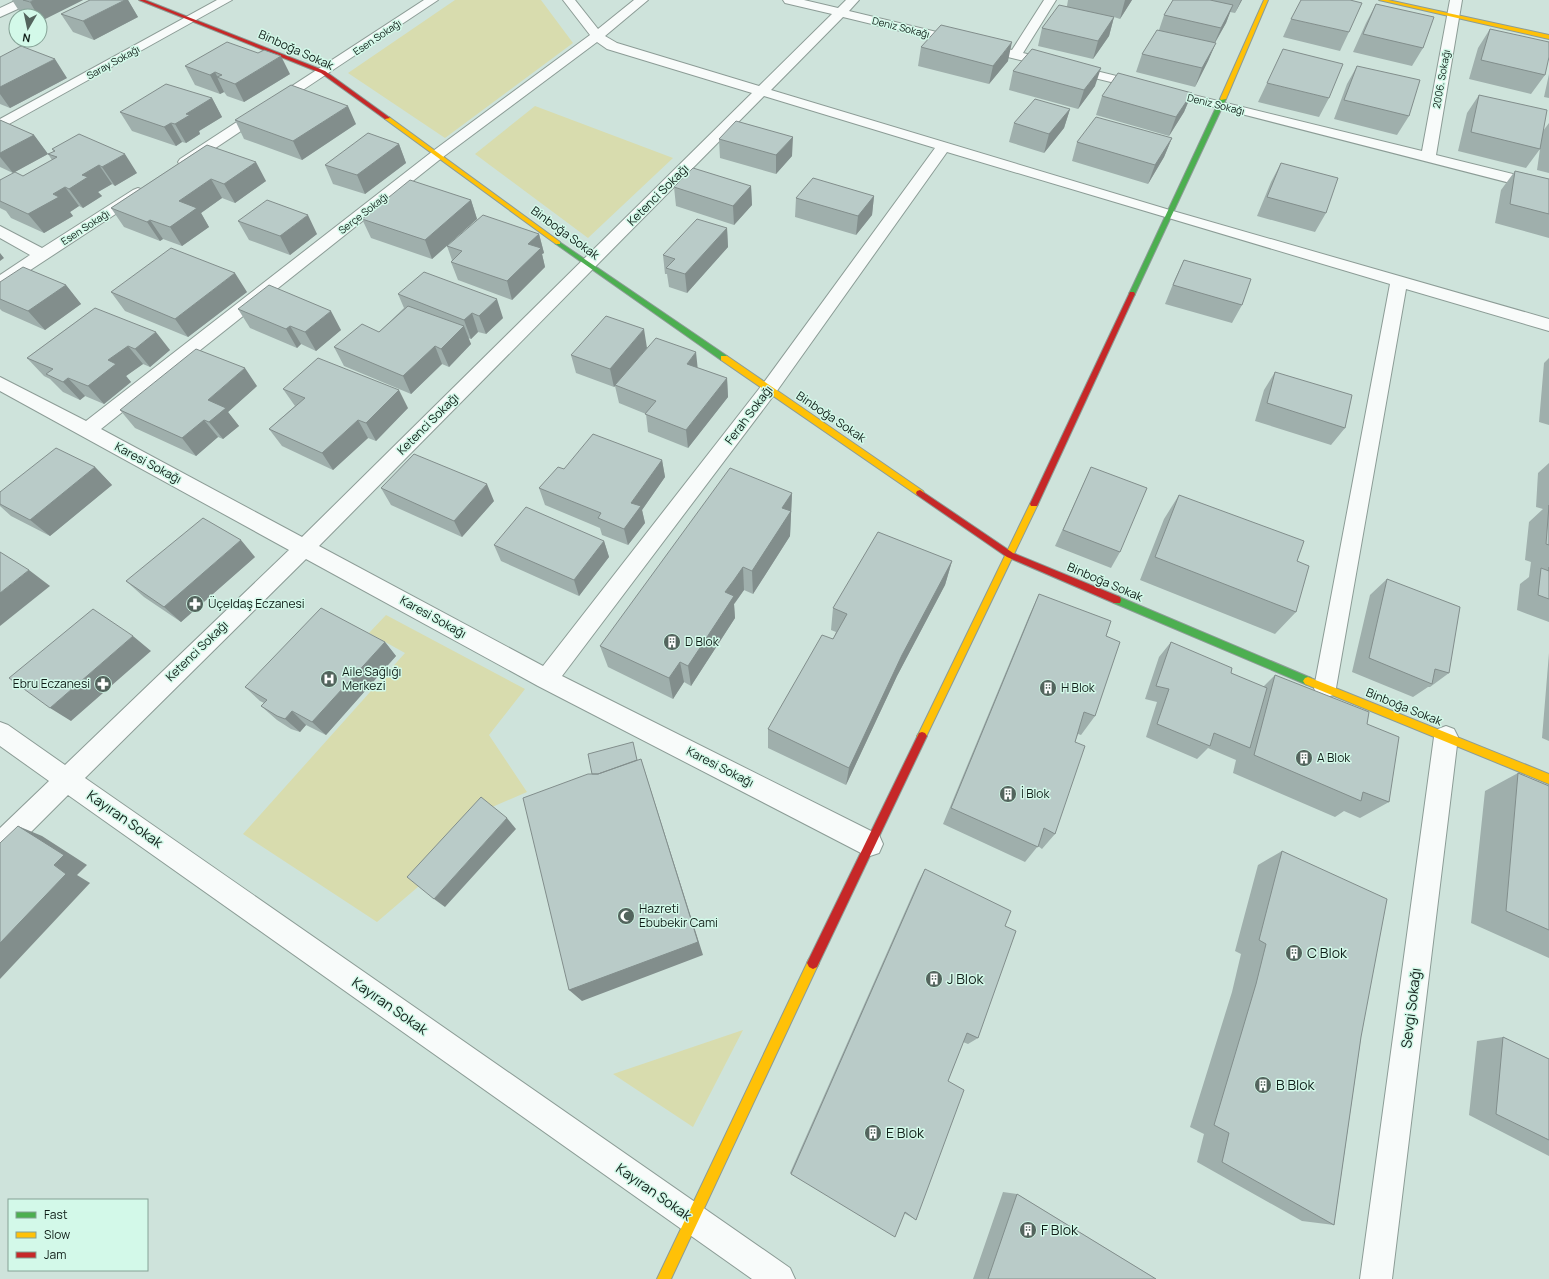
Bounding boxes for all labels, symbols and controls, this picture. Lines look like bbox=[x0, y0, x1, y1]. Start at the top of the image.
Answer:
north arrow bbox=[8, 8, 48, 48]
street label: Deniz Sokağı bbox=[871, 13, 931, 41]
street label: Esen Sokağı bbox=[350, 16, 404, 58]
street label: Binboğa Sokak bbox=[256, 25, 337, 74]
text: N bbox=[21, 30, 31, 46]
street label: Saray Sokağı bbox=[84, 42, 142, 82]
street label: 2006. Sokağı bbox=[1429, 48, 1453, 110]
street label: Deniz Sokağı bbox=[1186, 90, 1246, 118]
street label: Ketenci Sokağı bbox=[623, 160, 692, 229]
street label: Serçe Sokağı bbox=[335, 189, 391, 237]
street label: Binboğa Sokak bbox=[528, 202, 604, 264]
street label: Esen Sokağı bbox=[58, 206, 112, 248]
street label: Ferah Sokağı bbox=[721, 382, 777, 448]
street label: Binboğa Sokak bbox=[793, 387, 870, 447]
street label: Ketenci Sokağı bbox=[393, 389, 462, 458]
street label: Karesi Sokağı bbox=[112, 438, 185, 487]
street label: Binboğa Sokak bbox=[1065, 558, 1147, 606]
street label: Karesi Sokağı bbox=[397, 591, 470, 642]
pharmacy icon: Üçeldaş Eczanesi bbox=[185, 594, 205, 614]
place label: Üçeldaş Eczanesi bbox=[208, 595, 305, 612]
street label: Ketenci Sokağı bbox=[162, 616, 232, 685]
building icon: D Blok bbox=[662, 632, 682, 652]
place label: D Blok bbox=[685, 633, 720, 650]
place label: Aile Sağlığı Merkezi bbox=[342, 663, 401, 694]
hospital icon: Aile Sağlığı Merkezi bbox=[319, 669, 339, 689]
pharmacy icon: Ebru Eczanesi bbox=[93, 674, 113, 694]
place label: Ebru Eczanesi bbox=[13, 675, 90, 692]
building icon: H Blok bbox=[1038, 678, 1058, 698]
place label: H Blok bbox=[1061, 679, 1096, 696]
street label: Binboğa Sokak bbox=[1364, 684, 1446, 730]
street label: Karesi Sokağı bbox=[684, 742, 757, 791]
building icon: A Blok bbox=[1294, 748, 1314, 768]
place label: A Blok bbox=[1317, 749, 1351, 766]
building icon: İ Blok bbox=[998, 784, 1018, 804]
street label: Kayıran Sokak bbox=[84, 785, 168, 852]
place label: İ Blok bbox=[1021, 785, 1050, 802]
place label: Hazreti Ebubekir Cami bbox=[639, 900, 718, 931]
mosque icon: Hazreti Ebubekir Cami bbox=[616, 906, 636, 926]
building icon: C Blok bbox=[1284, 943, 1304, 963]
place label: C Blok bbox=[1307, 943, 1348, 962]
street label: Sevgi Sokağı bbox=[1396, 967, 1425, 1049]
building icon: J Blok bbox=[924, 969, 944, 989]
place label: J Blok bbox=[947, 969, 984, 988]
street label: Kayıran Sokak bbox=[349, 972, 433, 1039]
building icon: B Blok bbox=[1253, 1075, 1273, 1095]
place label: B Blok bbox=[1276, 1075, 1316, 1094]
building icon: E Blok bbox=[863, 1123, 883, 1143]
place label: E Blok bbox=[886, 1123, 925, 1142]
street label: Kayıran Sokak bbox=[613, 1158, 697, 1225]
legend bbox=[8, 1199, 148, 1271]
text: Fast bbox=[44, 1206, 68, 1223]
building icon: F Blok bbox=[1018, 1220, 1038, 1240]
place label: F Blok bbox=[1041, 1220, 1079, 1239]
text: Slow bbox=[44, 1226, 70, 1243]
text: Jam bbox=[44, 1246, 66, 1263]

